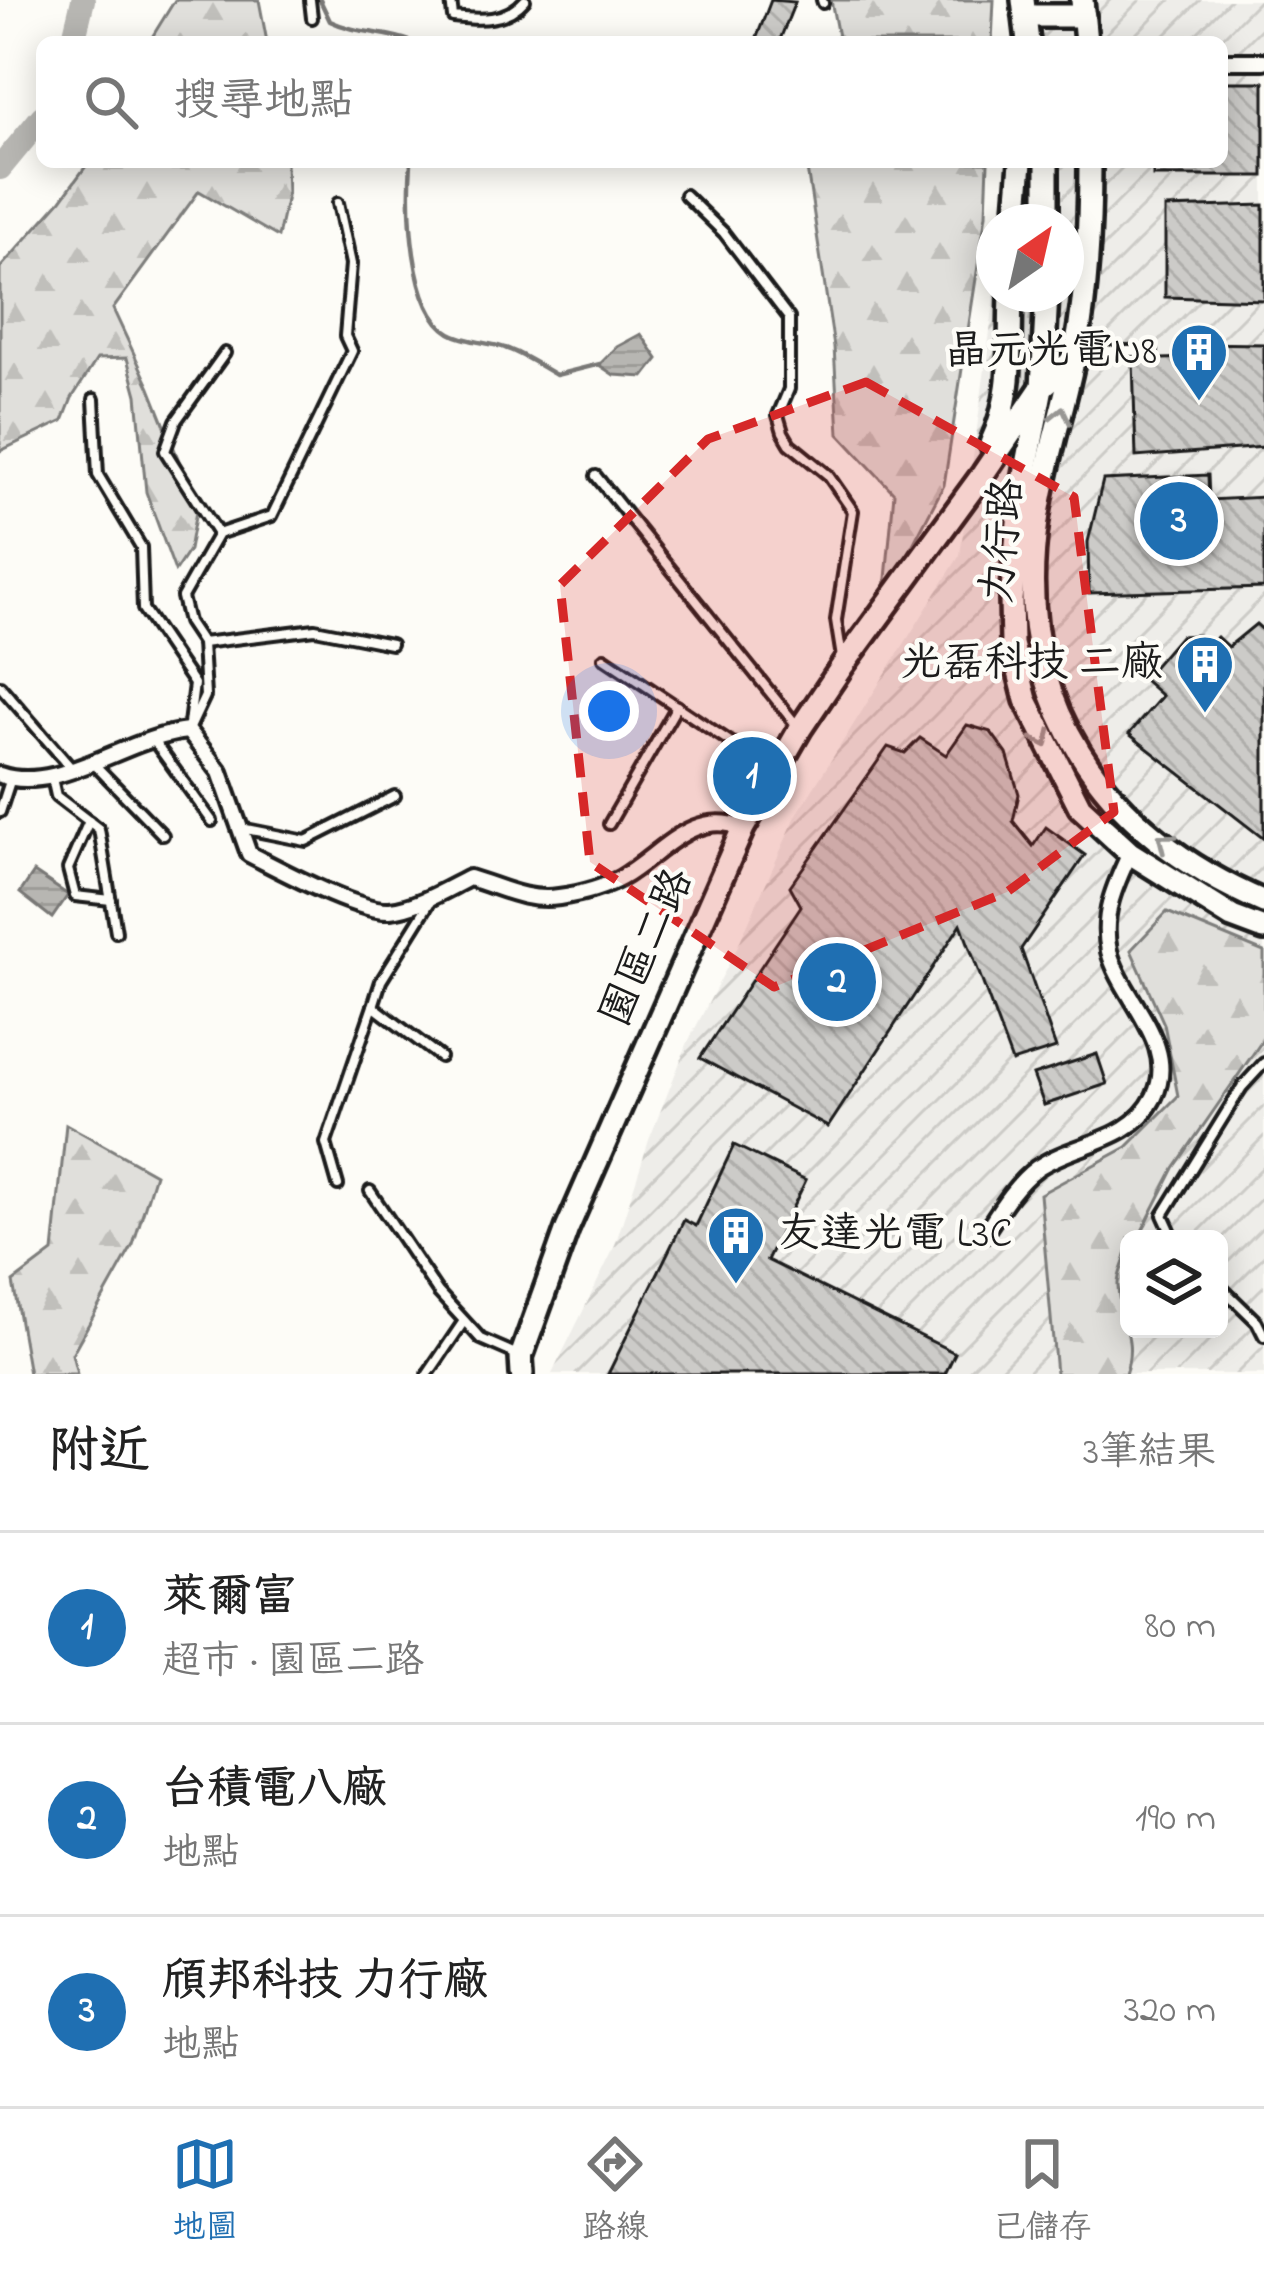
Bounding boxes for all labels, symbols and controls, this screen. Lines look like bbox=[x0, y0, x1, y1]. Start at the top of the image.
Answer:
search box bbox=[36, 36, 1228, 168]
icon: search bbox=[78, 69, 144, 135]
text: 搜尋地點 bbox=[174, 70, 354, 136]
north arrow bbox=[976, 204, 1084, 312]
building icon: 晶元光電N8 bbox=[1168, 321, 1230, 403]
place label: 晶元光電N8 bbox=[945, 322, 1157, 383]
one-way arrow bbox=[1047, 405, 1072, 425]
street label: 力行路 bbox=[968, 476, 1040, 606]
pin: 3 bbox=[1140, 476, 1218, 566]
building icon: 光磊科技 二廠 bbox=[1174, 633, 1236, 715]
place label: 光磊科技 二廠 bbox=[900, 634, 1163, 695]
your location bbox=[579, 681, 639, 741]
one-way arrow bbox=[1029, 727, 1052, 748]
pin: 1 bbox=[713, 731, 791, 821]
one-way arrow bbox=[1156, 834, 1178, 855]
street label: 園區二路 bbox=[586, 859, 710, 1037]
pin: 2 bbox=[798, 937, 876, 1027]
building icon: 友達光電 L3C bbox=[705, 1204, 767, 1286]
place label: 友達光電 L3C bbox=[778, 1205, 1012, 1266]
map controls bbox=[1120, 1230, 1228, 1338]
button: layers bbox=[1120, 1230, 1228, 1338]
text: 附近 bbox=[48, 1416, 150, 1491]
text: 3筆結果 bbox=[1083, 1425, 1216, 1482]
text: 萊爾富 bbox=[162, 1566, 297, 1632]
text: 1 bbox=[81, 1599, 93, 1656]
text: 80 m bbox=[1145, 1599, 1216, 1656]
text: 超市 · 園區二路 bbox=[162, 1634, 424, 1691]
text: 台積電八廠 bbox=[162, 1758, 387, 1824]
text: 2 bbox=[77, 1791, 97, 1848]
text: 190 m bbox=[1135, 1791, 1216, 1848]
text: 地點 bbox=[162, 1826, 240, 1883]
text: 頎邦科技 力行廠 bbox=[162, 1950, 488, 2016]
text: 3 bbox=[79, 1983, 95, 2040]
text: 320 m bbox=[1124, 1983, 1216, 2040]
text: 地點 bbox=[162, 2018, 240, 2075]
tab: 地圖 bbox=[172, 2131, 238, 2253]
tab: 路線 bbox=[582, 2131, 648, 2253]
tab: 已儲存 bbox=[993, 2131, 1092, 2253]

